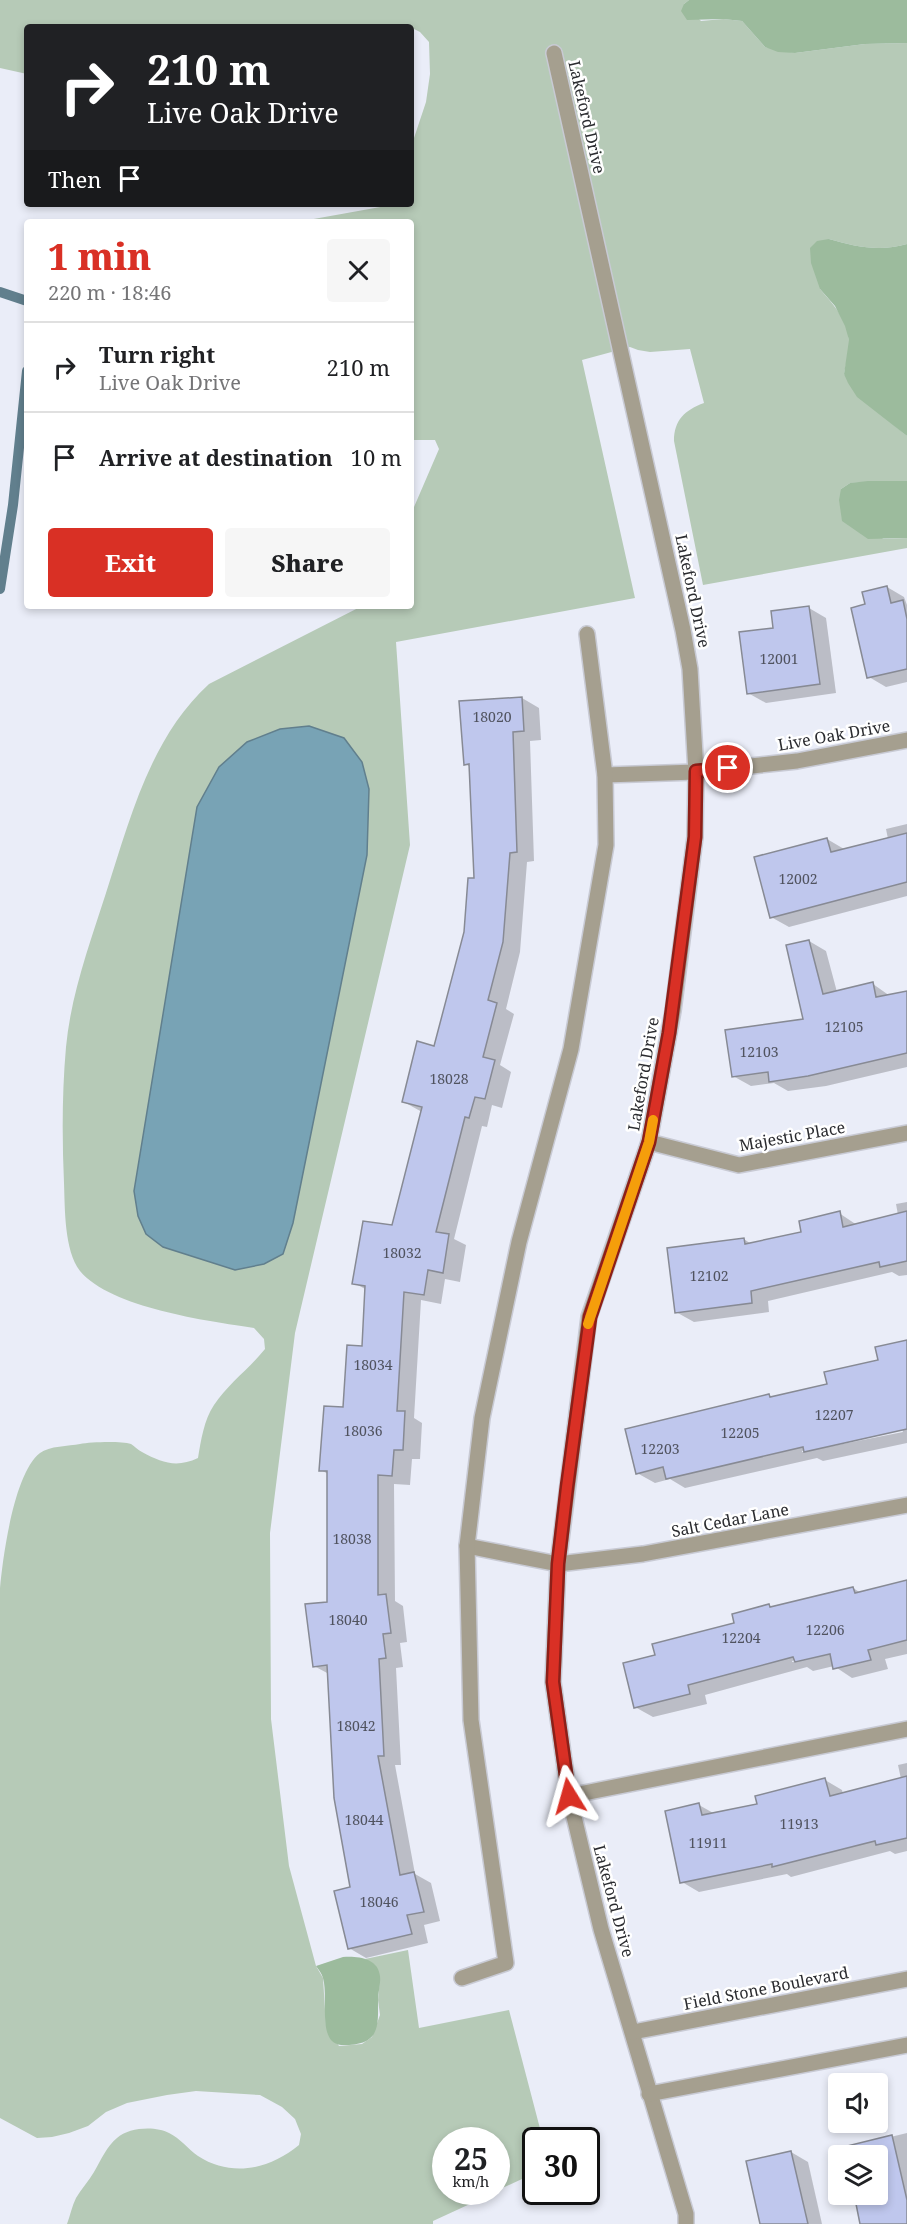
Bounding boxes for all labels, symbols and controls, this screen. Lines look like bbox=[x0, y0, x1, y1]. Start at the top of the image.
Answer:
text: 210 m bbox=[147, 40, 271, 97]
icon: right bbox=[48, 48, 126, 126]
street label: Lakeford Drive bbox=[563, 58, 611, 176]
text: Live Oak Drive bbox=[147, 94, 339, 131]
icon: arrive bbox=[113, 162, 146, 195]
text: Then bbox=[48, 164, 101, 194]
text: 1 min bbox=[48, 232, 151, 281]
button: close bbox=[327, 239, 390, 302]
text: 220 m · 18:46 bbox=[48, 279, 171, 306]
text: Turn right bbox=[99, 339, 215, 369]
icon: right bbox=[48, 351, 81, 384]
text: 210 m bbox=[327, 352, 390, 382]
text: Live Oak Drive bbox=[99, 369, 241, 396]
icon: arrive bbox=[48, 441, 81, 474]
text: Arrive at destination bbox=[99, 442, 333, 472]
text: 10 m bbox=[351, 442, 402, 472]
button: Exit bbox=[48, 528, 213, 597]
button: Share bbox=[225, 528, 390, 597]
street label: Lakeford Drive bbox=[670, 532, 716, 650]
house number: 12001 bbox=[759, 649, 799, 668]
house number: 18020 bbox=[472, 707, 512, 726]
street label: Live Oak Drive bbox=[776, 714, 892, 756]
pin bbox=[702, 742, 753, 793]
icon: arrive bbox=[711, 751, 744, 784]
house number: 12002 bbox=[778, 869, 818, 888]
street label: Lakeford Drive bbox=[622, 1015, 664, 1133]
house number: 12105 bbox=[824, 1017, 864, 1036]
house number: 12103 bbox=[739, 1042, 779, 1061]
house number: 18028 bbox=[429, 1069, 469, 1088]
street label: Majestic Place bbox=[737, 1116, 847, 1156]
house number: 18032 bbox=[382, 1243, 422, 1262]
house number: 12102 bbox=[689, 1266, 729, 1285]
house number: 18034 bbox=[353, 1355, 393, 1374]
house number: 12207 bbox=[814, 1405, 854, 1424]
house number: 18036 bbox=[343, 1421, 383, 1440]
house number: 12205 bbox=[720, 1423, 760, 1442]
house number: 12203 bbox=[640, 1439, 680, 1458]
street label: Salt Cedar Lane bbox=[669, 1498, 791, 1542]
house number: 18038 bbox=[332, 1529, 372, 1548]
house number: 18040 bbox=[328, 1610, 368, 1629]
house number: 12206 bbox=[805, 1620, 845, 1639]
house number: 12204 bbox=[721, 1628, 761, 1647]
house number: 18042 bbox=[336, 1716, 376, 1735]
position arrow bbox=[537, 1764, 601, 1828]
house number: 18044 bbox=[344, 1810, 384, 1829]
house number: 11913 bbox=[779, 1814, 819, 1833]
house number: 11911 bbox=[688, 1833, 728, 1852]
street label: Lakeford Drive bbox=[588, 1842, 640, 1960]
house number: 18046 bbox=[359, 1892, 399, 1911]
street label: Field Stone Boulevard bbox=[682, 1961, 851, 2015]
map controls bbox=[828, 2073, 888, 2205]
button: sound bbox=[828, 2073, 888, 2133]
speed limit sign: 30 bbox=[522, 2127, 600, 2205]
text: 25 bbox=[454, 2138, 488, 2179]
button: layers bbox=[828, 2145, 888, 2205]
text: km/h bbox=[453, 2171, 489, 2191]

